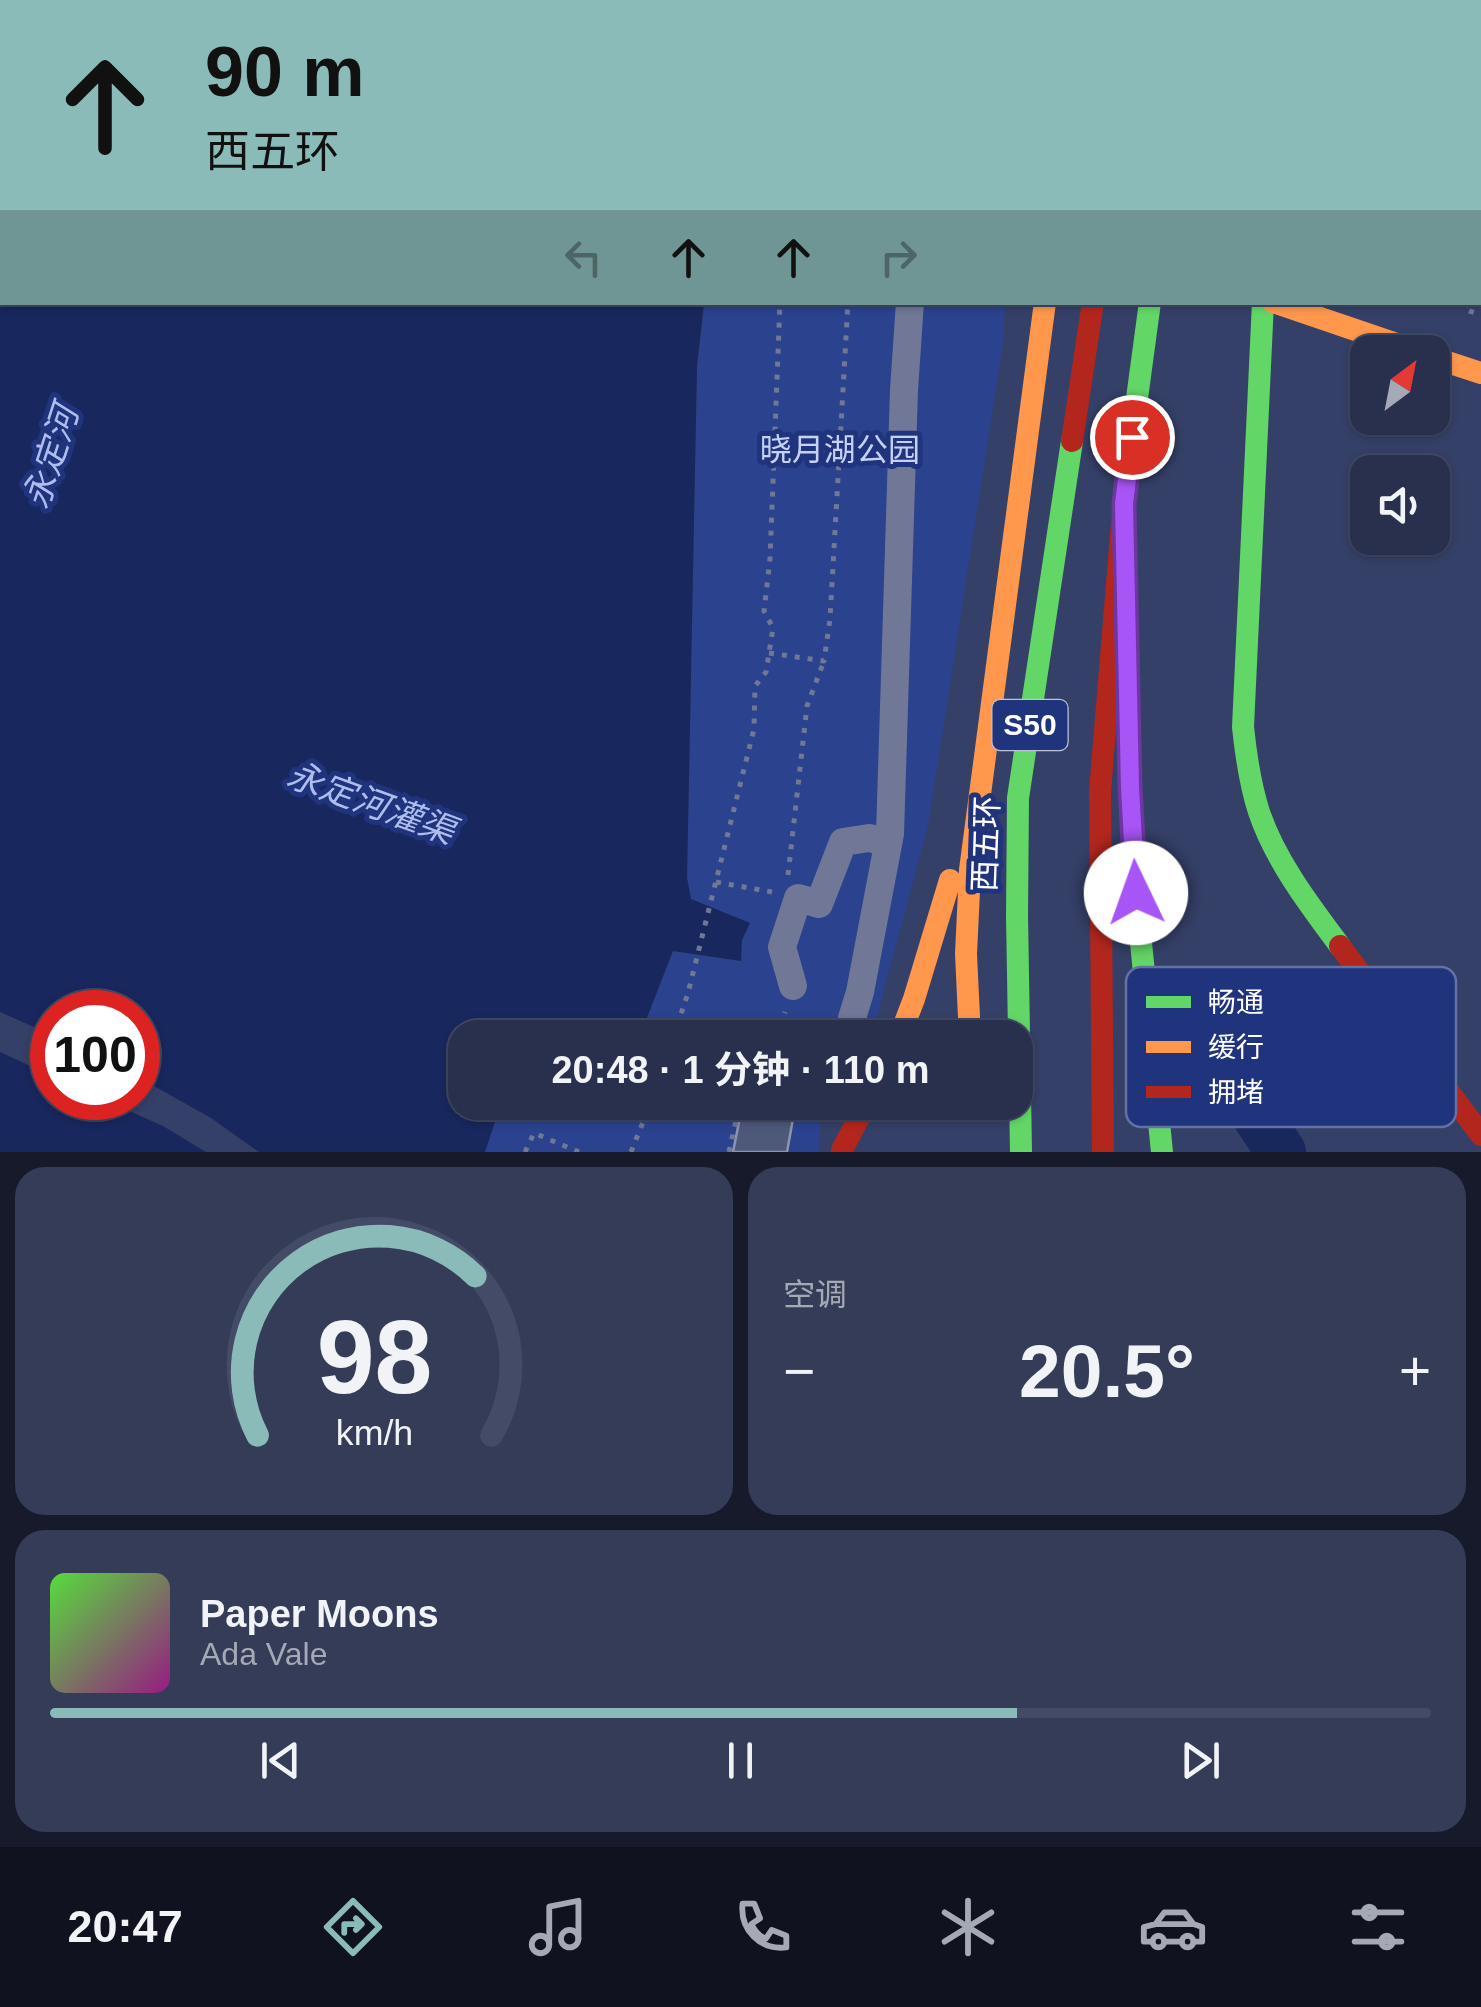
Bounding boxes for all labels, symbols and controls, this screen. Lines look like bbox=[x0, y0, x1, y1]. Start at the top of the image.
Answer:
text: 90 m bbox=[205, 33, 365, 111]
icon: ahead bbox=[40, 40, 170, 170]
text: 西五环 bbox=[205, 126, 340, 177]
icon: left bbox=[556, 230, 611, 285]
icon: ahead bbox=[661, 230, 716, 285]
icon: ahead bbox=[766, 230, 821, 285]
icon: right bbox=[871, 230, 926, 285]
north arrow bbox=[1350, 335, 1450, 435]
map controls bbox=[1350, 335, 1450, 555]
water label: 永定河 bbox=[16, 395, 87, 513]
pin bbox=[1090, 395, 1175, 480]
icon: arrive bbox=[1105, 410, 1160, 465]
park label: 晓月湖公园 bbox=[760, 432, 920, 468]
button: sound bbox=[1350, 455, 1450, 555]
road number: S50 bbox=[992, 700, 1068, 750]
water label: 永定河灌渠 bbox=[282, 754, 465, 852]
street label: 西五环 bbox=[966, 795, 1006, 893]
position arrow bbox=[1084, 841, 1188, 945]
legend bbox=[1126, 967, 1456, 1127]
text: 畅通 bbox=[1208, 987, 1264, 1018]
speed limit sign: 100 bbox=[30, 990, 160, 1120]
text: 缓行 bbox=[1208, 1032, 1264, 1063]
text: 20:48 · 1 分钟 · 110 m bbox=[551, 1049, 930, 1091]
text: 拥堵 bbox=[1208, 1077, 1264, 1108]
text: 空调 bbox=[783, 1277, 847, 1313]
text: 98 bbox=[316, 1299, 432, 1415]
text: 20.5° bbox=[1019, 1329, 1195, 1413]
text: − bbox=[783, 1340, 815, 1402]
text: + bbox=[1399, 1340, 1431, 1402]
text: km/h bbox=[335, 1413, 413, 1453]
text: Paper Moons bbox=[200, 1593, 439, 1635]
text: Ada Vale bbox=[200, 1636, 328, 1672]
icon: previous bbox=[253, 1733, 308, 1788]
icon: pause bbox=[713, 1733, 768, 1788]
icon: next bbox=[1173, 1733, 1228, 1788]
icon: directions bbox=[318, 1892, 388, 1962]
icon: music bbox=[523, 1892, 593, 1962]
icon: phone bbox=[728, 1892, 798, 1962]
icon: climate bbox=[933, 1892, 1003, 1962]
icon: car bbox=[1138, 1892, 1208, 1962]
icon: filters bbox=[1343, 1892, 1413, 1962]
text: 20:47 bbox=[68, 1901, 183, 1952]

